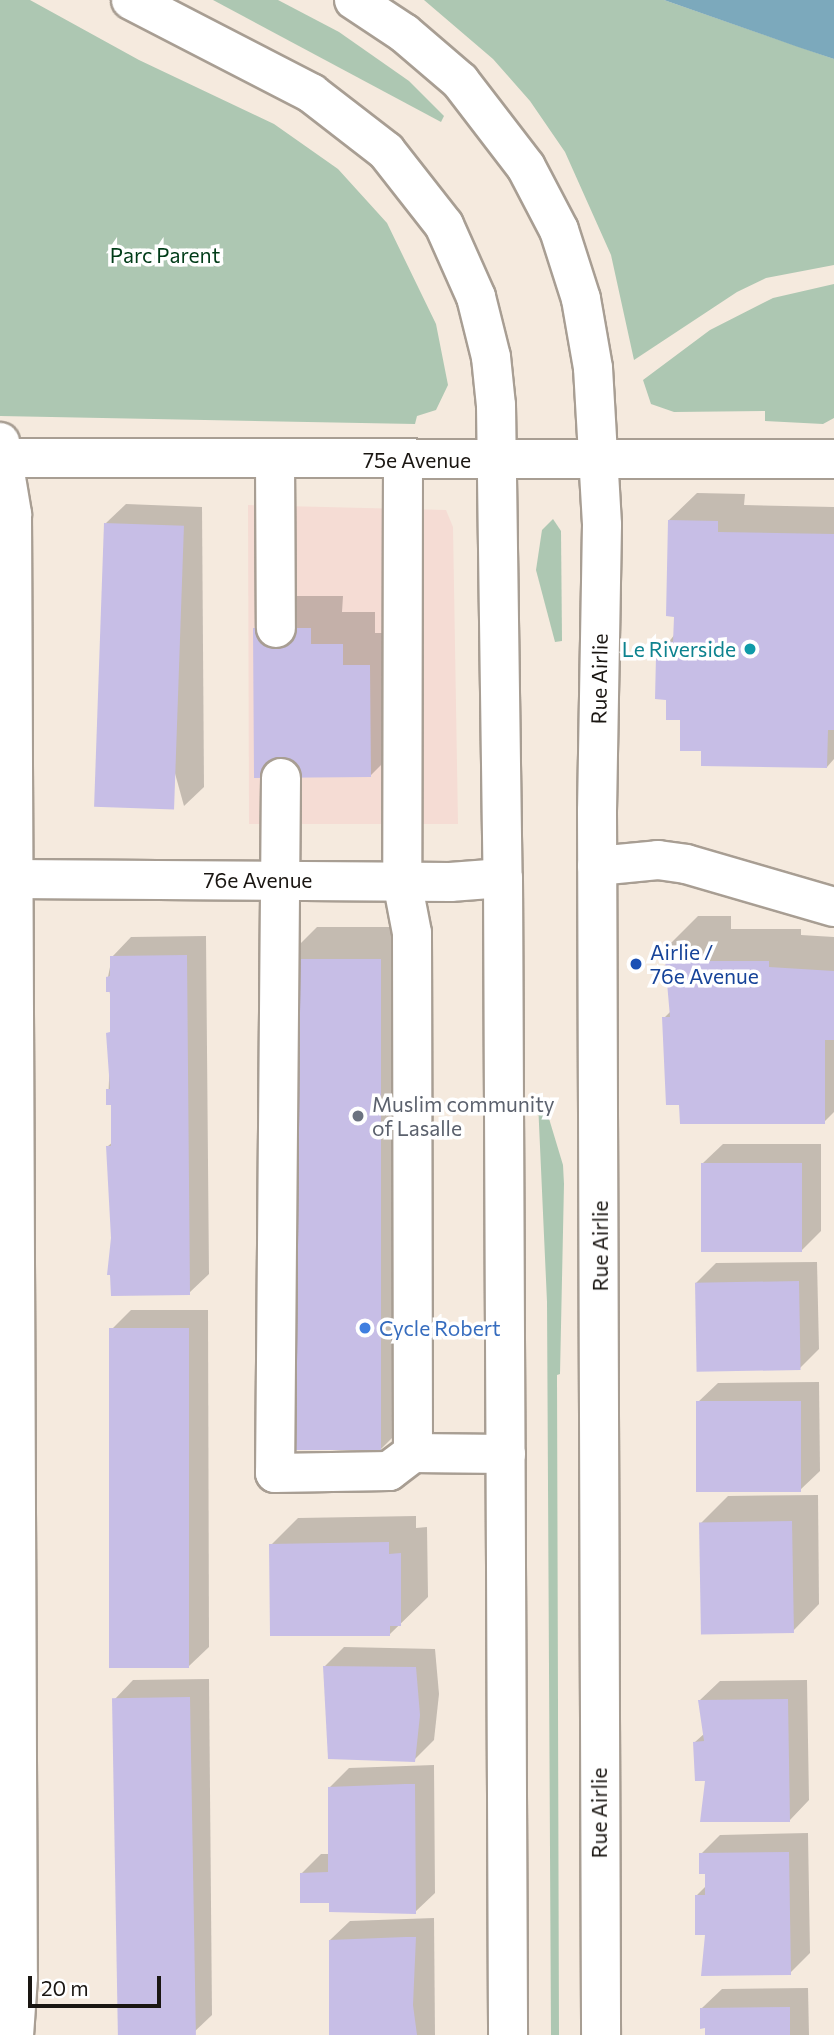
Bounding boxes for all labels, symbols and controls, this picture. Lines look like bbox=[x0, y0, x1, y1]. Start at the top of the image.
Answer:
park label: Parc Parent bbox=[110, 242, 220, 268]
street label: 75e Avenue bbox=[363, 447, 471, 473]
street label: Rue Airlie bbox=[586, 633, 612, 725]
place label: Le Riverside bbox=[622, 636, 736, 662]
marker: Le Riverside bbox=[742, 641, 758, 657]
street label: 76e Avenue bbox=[204, 867, 312, 893]
place label: Airlie / 76e Avenue bbox=[650, 939, 759, 989]
marker: Airlie / 76e Avenue bbox=[628, 956, 644, 972]
place label: Muslim community of Lasalle bbox=[372, 1091, 555, 1141]
marker: Muslim community of Lasalle bbox=[350, 1108, 366, 1124]
street label: Rue Airlie bbox=[587, 1201, 613, 1291]
place label: Cycle Robert bbox=[379, 1315, 501, 1341]
marker: Cycle Robert bbox=[357, 1320, 373, 1336]
street label: Rue Airlie bbox=[586, 1768, 612, 1858]
scale bar bbox=[32, 1962, 164, 2006]
text: 20 m bbox=[41, 1975, 89, 2000]

